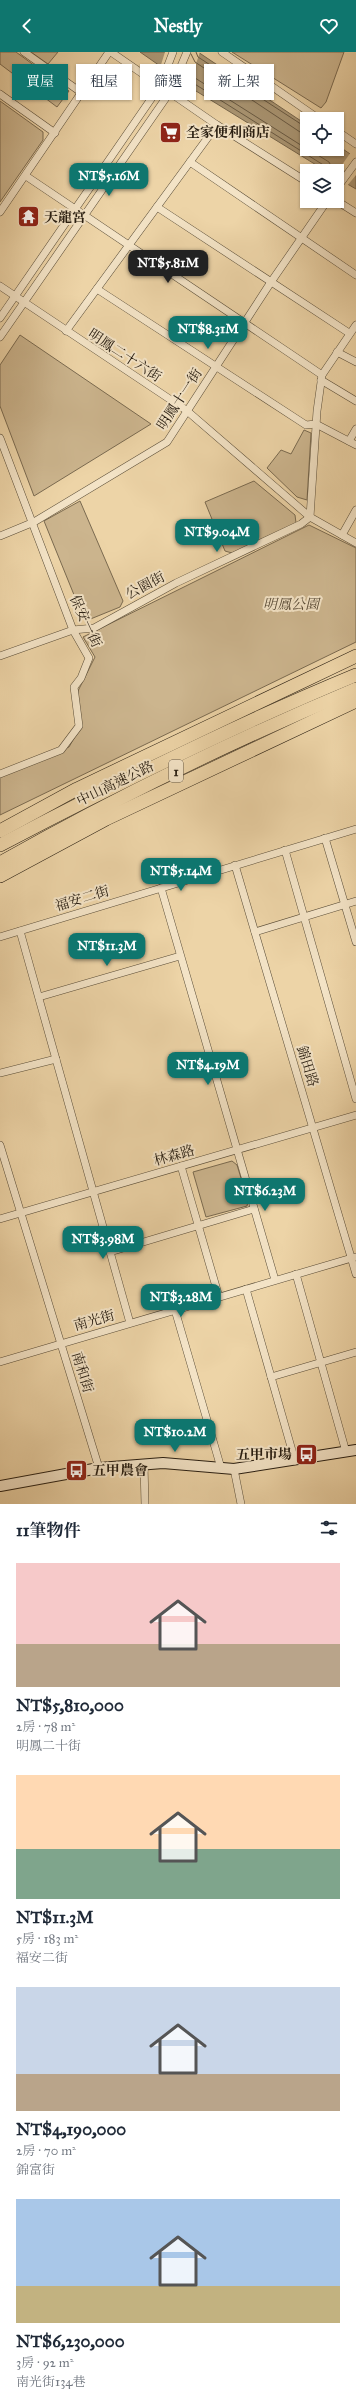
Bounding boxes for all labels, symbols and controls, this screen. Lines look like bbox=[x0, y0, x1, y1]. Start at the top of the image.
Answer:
icon: back bbox=[16, 15, 38, 37]
text: Nestly bbox=[154, 15, 202, 37]
icon: heart bbox=[318, 15, 340, 37]
chip: 買屋 bbox=[12, 64, 68, 100]
chip: 租屋 bbox=[76, 64, 132, 100]
chip: 篩選 bbox=[140, 64, 196, 100]
chip: 新上架 bbox=[204, 64, 274, 100]
map controls bbox=[300, 112, 344, 208]
button: locate bbox=[300, 112, 344, 156]
supermarket icon: 全家便利商店 bbox=[158, 119, 184, 145]
place label: 全家便利商店 bbox=[186, 124, 270, 141]
pin: NT$5.16M bbox=[68, 163, 150, 197]
button: layers bbox=[300, 164, 344, 208]
text: NT$5.16M bbox=[78, 168, 140, 184]
temple icon: 天龍宮 bbox=[16, 204, 42, 230]
place label: 天龍宮 bbox=[44, 209, 86, 226]
pin: NT$5.81M bbox=[127, 250, 209, 284]
text: NT$5.81M bbox=[137, 255, 199, 271]
pin: NT$8.31M bbox=[167, 316, 249, 350]
text: NT$8.31M bbox=[177, 321, 239, 337]
street label: 明鳳二十六街 bbox=[85, 325, 165, 385]
street label: 明鳳十一街 bbox=[153, 365, 206, 433]
pin: NT$9.04M bbox=[176, 519, 258, 553]
text: NT$9.04M bbox=[184, 524, 250, 540]
street label: 公園街 bbox=[123, 568, 168, 603]
street label: 保安一街 bbox=[66, 592, 105, 650]
park label: 明鳳公園 bbox=[263, 596, 321, 613]
street label: 中山高速公路 bbox=[74, 757, 157, 810]
road number: 1 bbox=[169, 760, 183, 782]
pin: NT$5.14M bbox=[140, 858, 222, 892]
text: NT$5.14M bbox=[150, 863, 212, 879]
street label: 福安二街 bbox=[53, 882, 111, 915]
pin: NT$11.3M bbox=[66, 933, 148, 967]
text: NT$11.3M bbox=[77, 938, 137, 954]
street label: 錦田路 bbox=[293, 1044, 322, 1089]
pin: NT$4.19M bbox=[167, 1052, 249, 1086]
text: NT$4.19M bbox=[176, 1057, 240, 1073]
street label: 林森路 bbox=[152, 1142, 197, 1169]
pin: NT$6.23M bbox=[224, 1178, 306, 1212]
text: NT$6.23M bbox=[234, 1183, 296, 1199]
pin: NT$3.98M bbox=[62, 1226, 144, 1260]
text: NT$3.98M bbox=[72, 1231, 134, 1247]
pin: NT$3.28M bbox=[140, 1284, 222, 1318]
text: NT$3.28M bbox=[150, 1289, 212, 1305]
street label: 南光街 bbox=[72, 1307, 117, 1334]
street label: 南和街 bbox=[68, 1350, 97, 1395]
pin: NT$10.2M bbox=[134, 1419, 216, 1453]
text: NT$10.2M bbox=[144, 1424, 206, 1440]
bus stop icon: 五甲市場 bbox=[294, 1441, 320, 1467]
place label: 五甲市場 bbox=[236, 1446, 292, 1463]
bus stop icon: 五甲農會 bbox=[63, 1457, 89, 1483]
place label: 五甲農會 bbox=[92, 1462, 148, 1479]
icon: filters bbox=[318, 1517, 340, 1539]
text: 11筆物件 bbox=[16, 1520, 80, 1541]
icon: home bbox=[142, 1589, 214, 1661]
text: NT$5,810,000 bbox=[16, 1695, 124, 1716]
text: 2房 · 78 m² bbox=[16, 1719, 75, 1735]
text: 明鳳二十街 bbox=[16, 1738, 81, 1754]
icon: home bbox=[142, 1801, 214, 1873]
text: NT$11.3M bbox=[16, 1907, 94, 1928]
text: 5房 · 183 m² bbox=[16, 1931, 78, 1947]
text: 福安二街 bbox=[16, 1950, 68, 1966]
icon: home bbox=[142, 2013, 214, 2085]
text: NT$4,190,000 bbox=[16, 2119, 126, 2140]
text: 2房 · 70 m² bbox=[16, 2143, 76, 2159]
text: 錦富街 bbox=[16, 2162, 55, 2178]
icon: home bbox=[142, 2225, 214, 2297]
text: NT$6,230,000 bbox=[16, 2331, 125, 2352]
text: 3房 · 92 m² bbox=[16, 2355, 74, 2371]
text: 南光街134巷 bbox=[16, 2374, 86, 2390]

